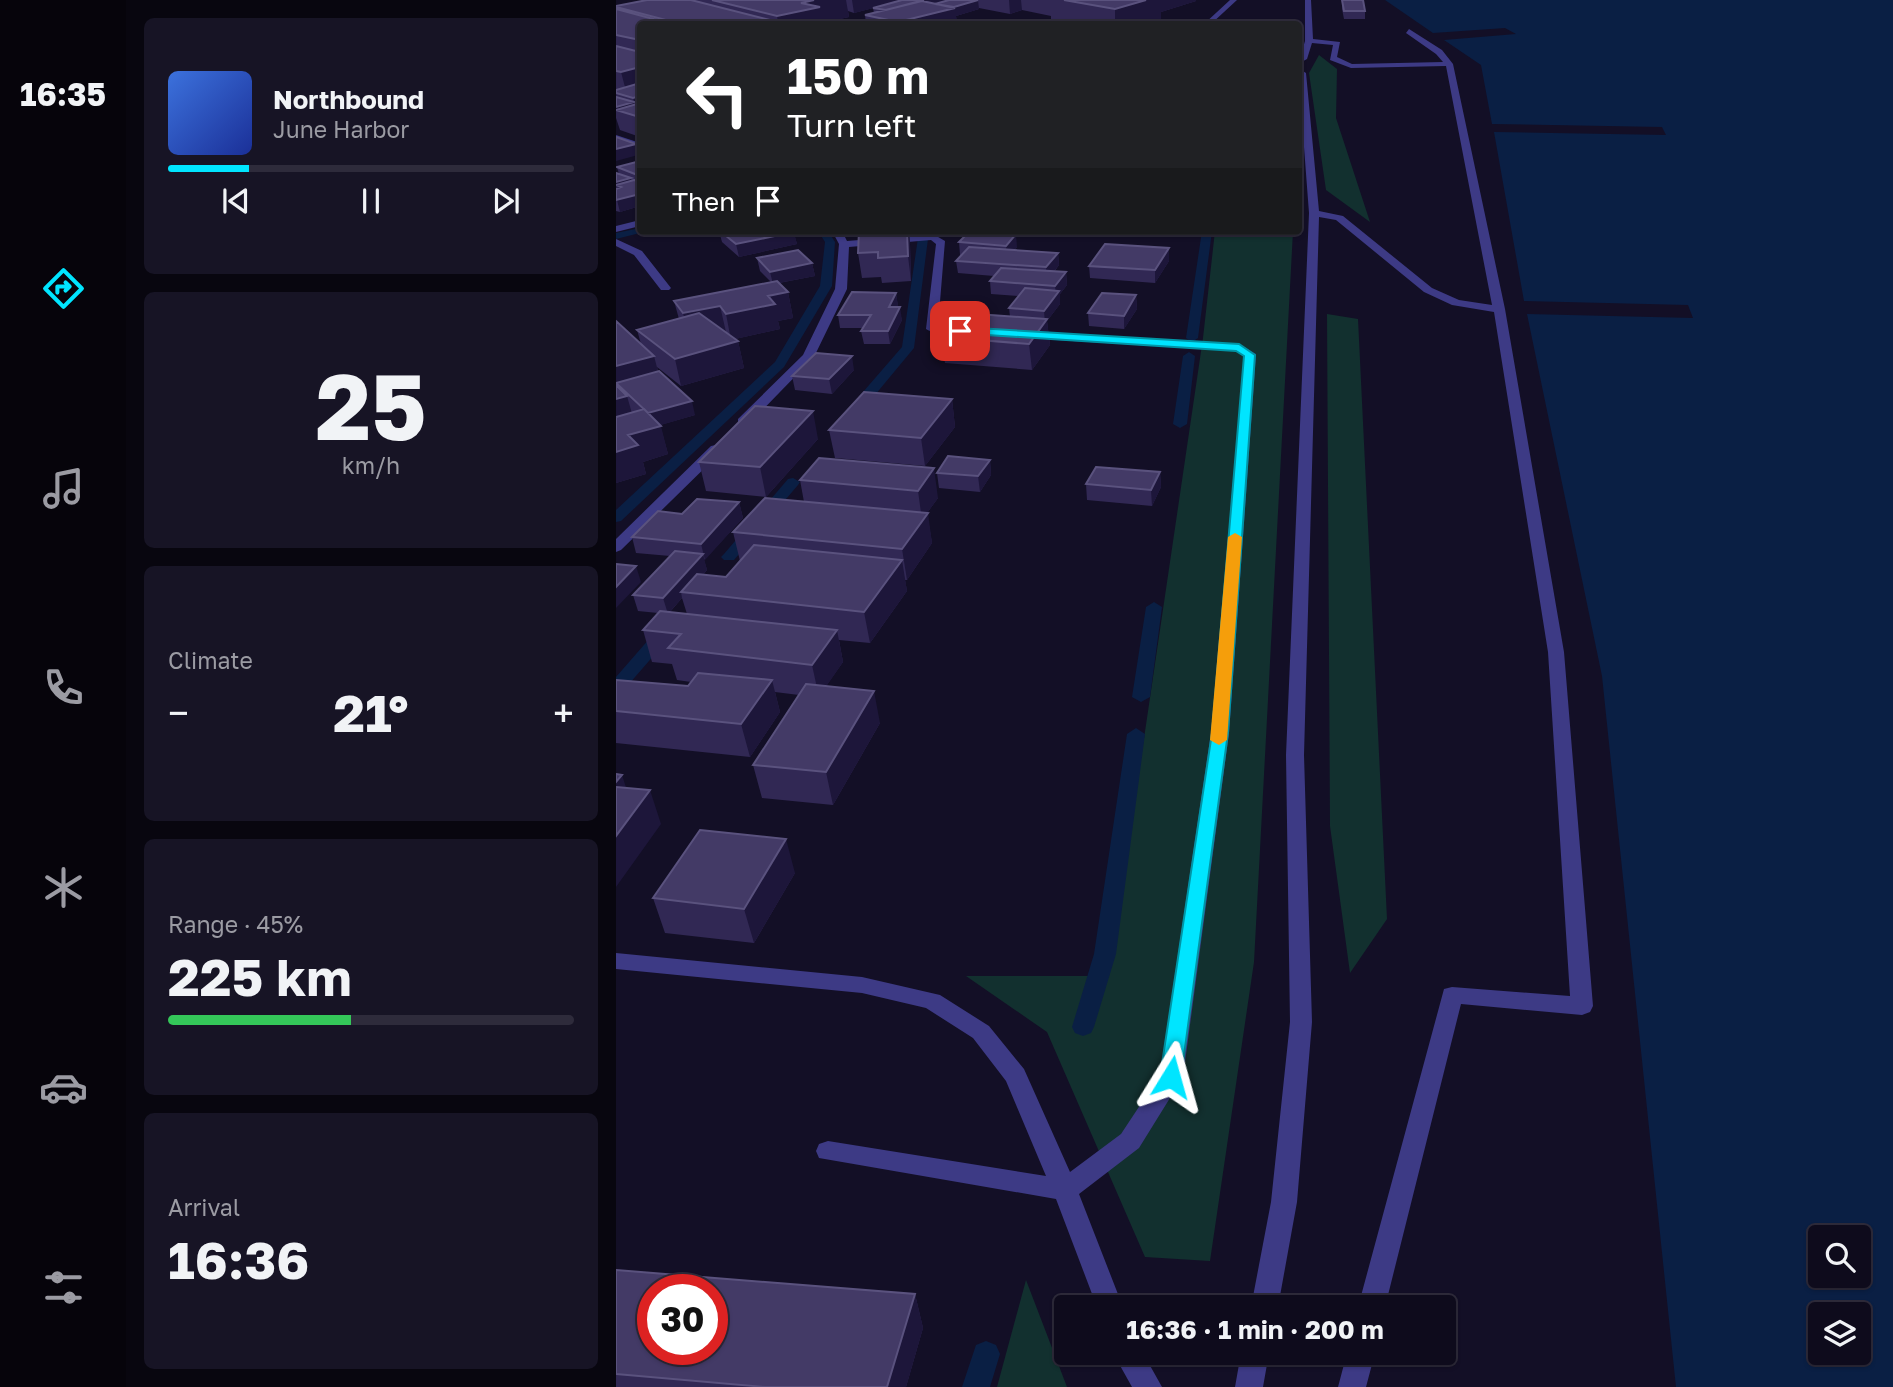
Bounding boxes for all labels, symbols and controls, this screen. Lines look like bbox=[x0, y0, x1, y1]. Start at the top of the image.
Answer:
text: 150 m bbox=[787, 46, 929, 105]
icon: left bbox=[672, 49, 763, 140]
text: 16:35 bbox=[20, 75, 106, 113]
text: Northbound bbox=[273, 84, 424, 115]
text: Turn left bbox=[787, 106, 916, 144]
text: June Harbor bbox=[273, 115, 409, 143]
icon: previous bbox=[217, 182, 255, 220]
icon: pause bbox=[352, 182, 390, 220]
icon: next bbox=[487, 182, 525, 220]
icon: arrive bbox=[749, 182, 787, 220]
text: Then bbox=[672, 186, 735, 217]
icon: directions bbox=[39, 264, 88, 313]
pin bbox=[930, 301, 990, 361]
icon: arrive bbox=[941, 312, 979, 350]
text: 25 bbox=[315, 351, 427, 460]
text: km/h bbox=[342, 451, 400, 479]
icon: music bbox=[39, 464, 88, 513]
text: Climate bbox=[168, 646, 253, 674]
icon: phone bbox=[39, 663, 88, 712]
text: 21° bbox=[333, 681, 409, 743]
text: − bbox=[168, 690, 189, 735]
text: + bbox=[553, 690, 574, 735]
icon: climate bbox=[39, 863, 88, 912]
text: Range · 45% bbox=[168, 910, 303, 938]
text: 225 km bbox=[168, 945, 352, 1007]
position arrow bbox=[1134, 1040, 1208, 1114]
icon: car bbox=[39, 1063, 88, 1112]
text: Arrival bbox=[168, 1193, 240, 1221]
map controls bbox=[1808, 1225, 1871, 1365]
button: search bbox=[1808, 1225, 1871, 1288]
text: 16:36 bbox=[168, 1228, 309, 1290]
icon: filters bbox=[39, 1263, 88, 1312]
speed limit sign: 30 bbox=[637, 1274, 728, 1365]
button: layers bbox=[1808, 1302, 1871, 1365]
text: 16:36 · 1 min · 200 m bbox=[1126, 1314, 1384, 1345]

